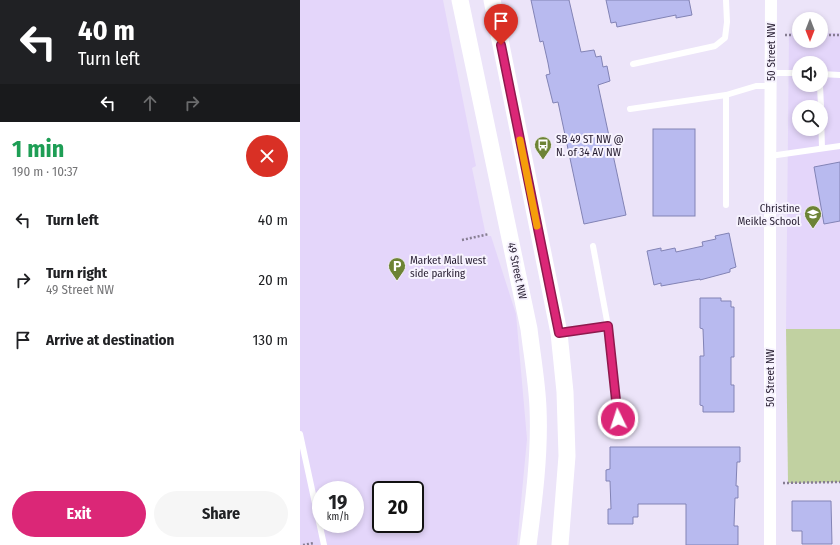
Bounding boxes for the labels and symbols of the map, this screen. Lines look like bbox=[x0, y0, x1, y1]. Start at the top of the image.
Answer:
pin bbox=[484, 4, 518, 45]
north arrow bbox=[792, 12, 828, 48]
street label: 50 Street NW bbox=[765, 23, 778, 81]
place label: SB 49 ST NW @ N. of 34 AV NW bbox=[556, 133, 624, 159]
bus stop icon: SB 49 ST NW @ N. of 34 AV NW bbox=[533, 135, 553, 160]
place label: Christine Meikle School bbox=[738, 202, 800, 228]
school or university icon: Christine Meikle School bbox=[803, 204, 823, 229]
street label: 49 Street NW bbox=[505, 241, 529, 301]
place label: Market Mall west side parking bbox=[410, 254, 487, 280]
parking icon: Market Mall west side parking bbox=[387, 256, 407, 281]
street label: 50 Street NW bbox=[764, 349, 777, 407]
position arrow bbox=[597, 398, 639, 440]
speed limit sign: 20 bbox=[372, 481, 424, 533]

